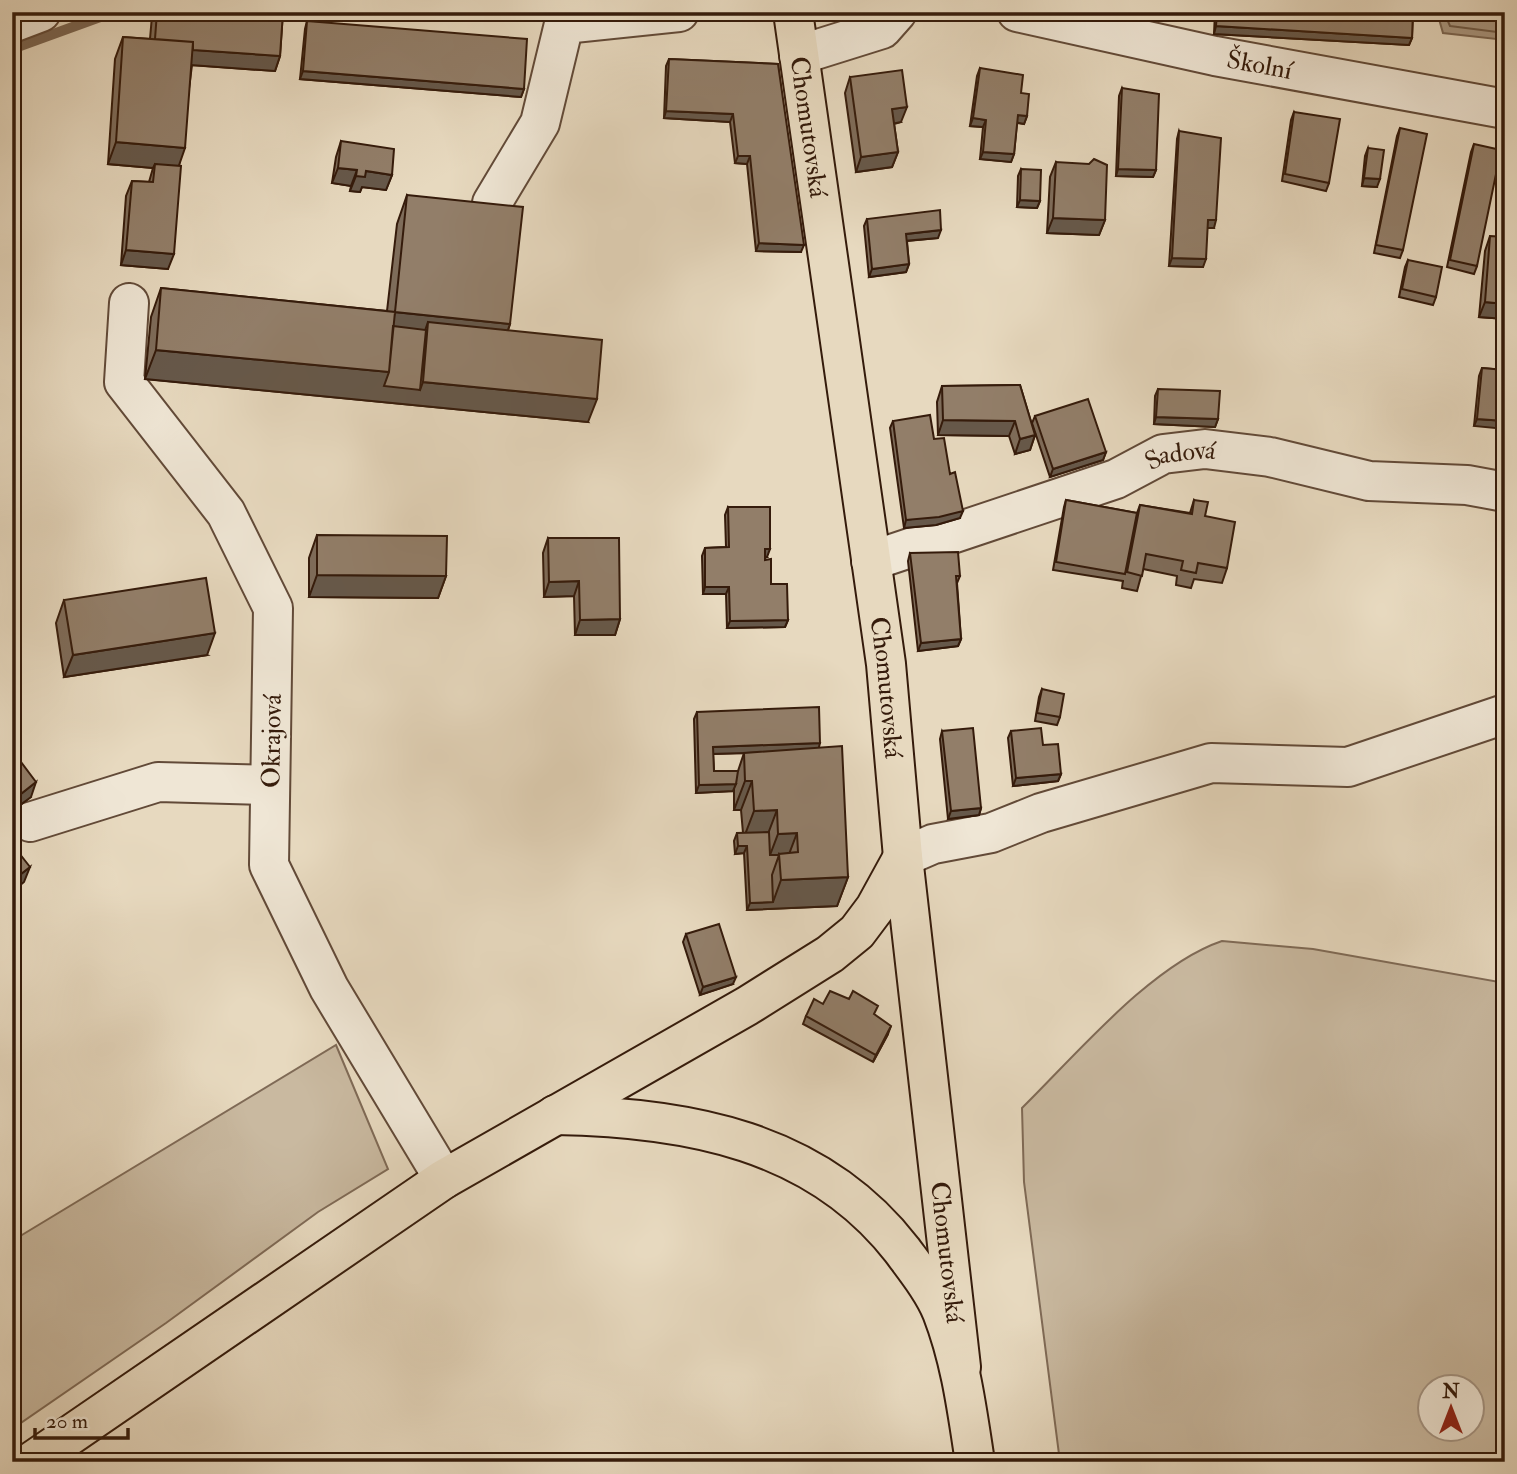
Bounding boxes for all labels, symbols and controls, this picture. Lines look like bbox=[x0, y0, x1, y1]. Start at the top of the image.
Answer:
street label: Školní bbox=[1224, 41, 1297, 87]
street label: Chomutovská bbox=[783, 54, 834, 200]
street label: Sadová bbox=[1140, 434, 1218, 478]
street label: Chomutovská bbox=[862, 615, 909, 760]
street label: Okrajová bbox=[255, 693, 289, 788]
street label: Chomutovská bbox=[923, 1180, 971, 1325]
north arrow bbox=[1416, 1372, 1486, 1442]
text: N bbox=[1441, 1380, 1460, 1404]
scale bar bbox=[35, 1397, 128, 1441]
text: 20 m bbox=[46, 1408, 88, 1435]

